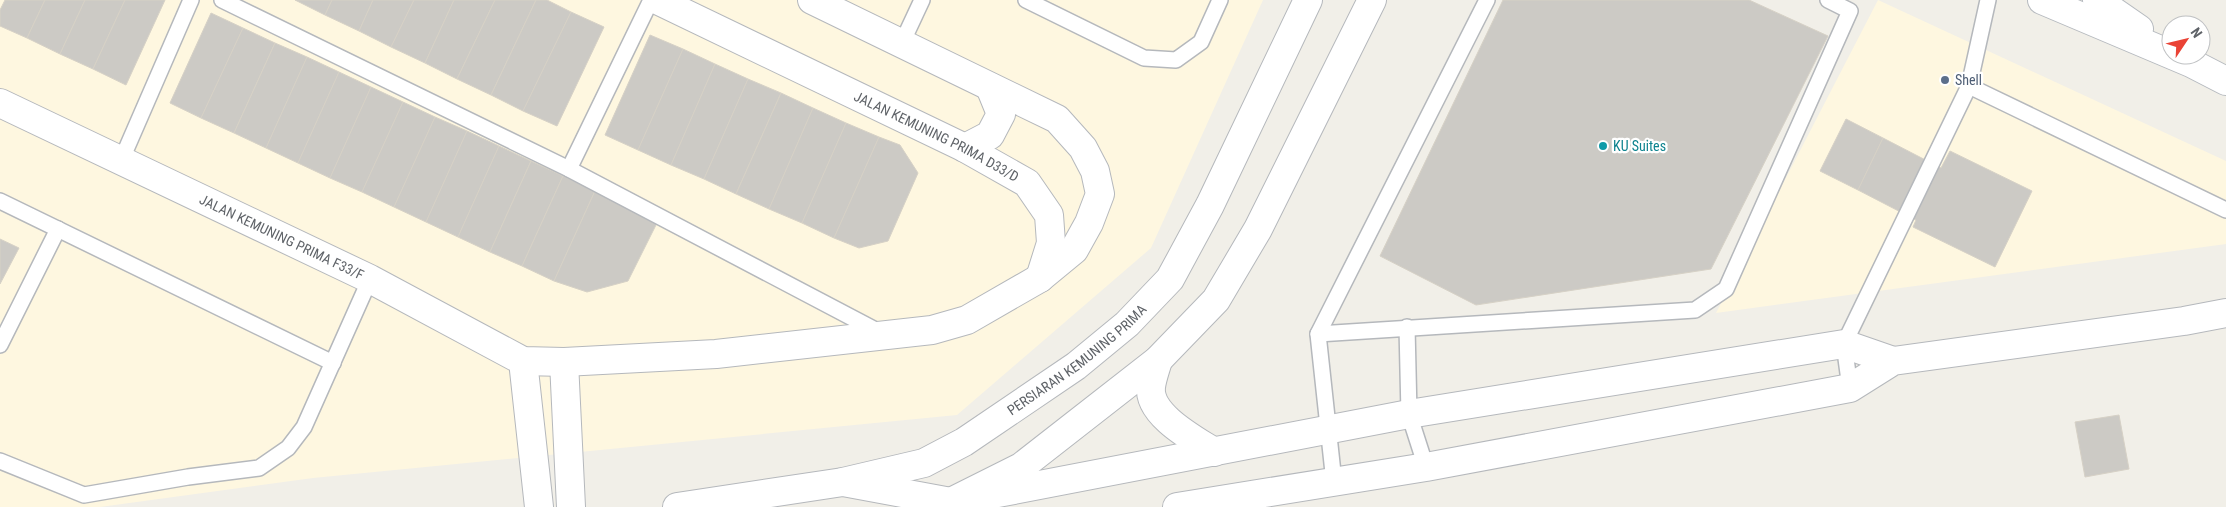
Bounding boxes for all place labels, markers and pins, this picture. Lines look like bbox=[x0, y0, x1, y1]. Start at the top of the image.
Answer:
place label: Shell bbox=[1955, 72, 1982, 88]
marker: Shell bbox=[1939, 74, 1951, 86]
place label: KU Suites bbox=[1613, 138, 1666, 154]
marker: KU Suites bbox=[1597, 140, 1609, 152]

